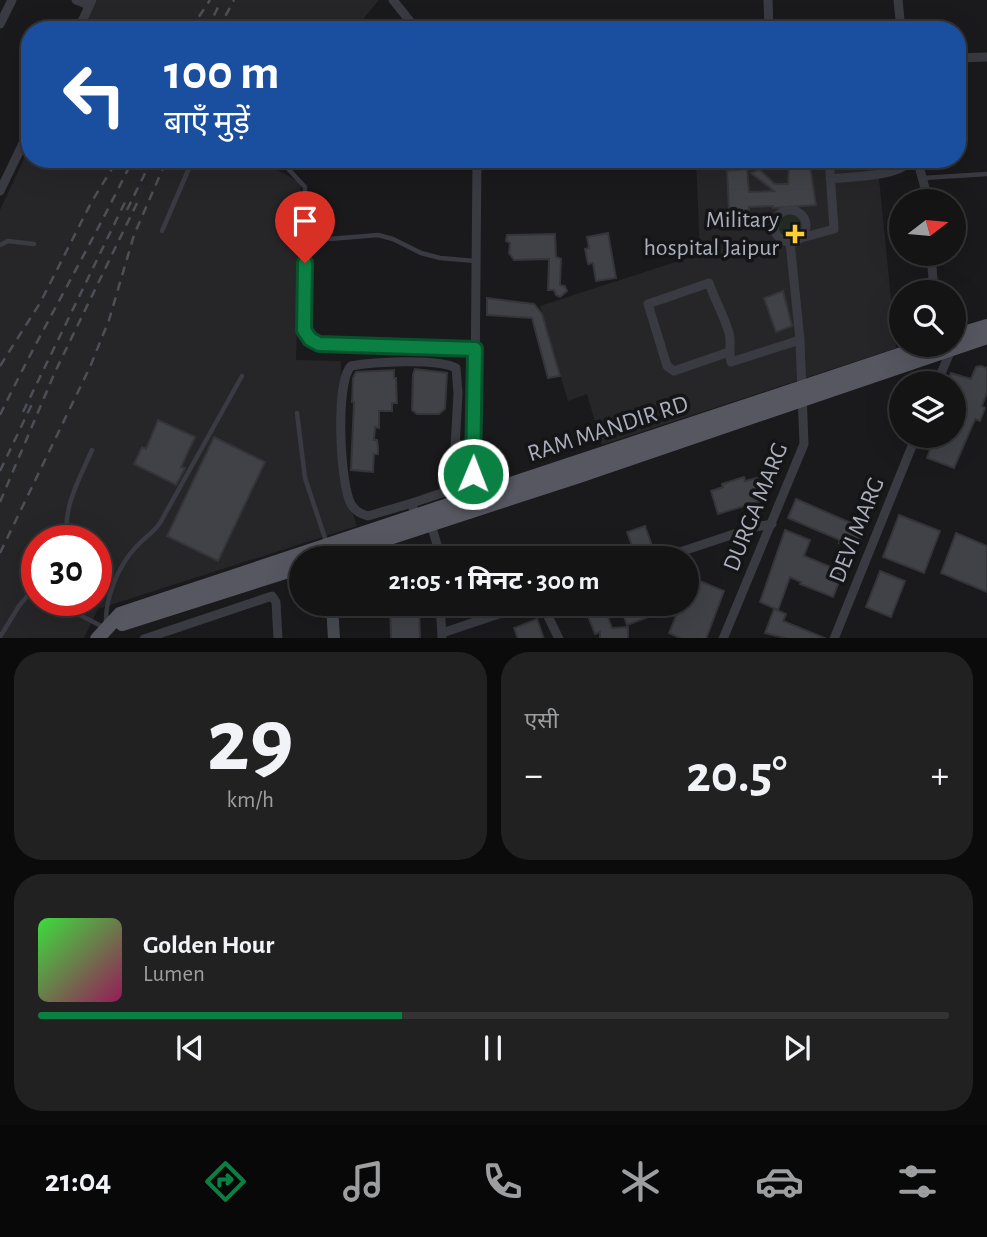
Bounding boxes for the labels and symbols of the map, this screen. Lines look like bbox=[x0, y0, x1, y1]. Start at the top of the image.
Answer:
north arrow bbox=[889, 189, 966, 266]
pin bbox=[275, 191, 335, 263]
place label: Military hospital Jaipur bbox=[643, 208, 779, 260]
marker: Military hospital Jaipur bbox=[785, 224, 805, 244]
street label: RAM MANDIR RD bbox=[525, 392, 691, 466]
position arrow bbox=[436, 437, 510, 511]
street label: DURGA MARG bbox=[719, 439, 793, 575]
street label: DEVI MARG bbox=[825, 474, 889, 586]
speed limit sign: 30 bbox=[21, 525, 112, 616]

